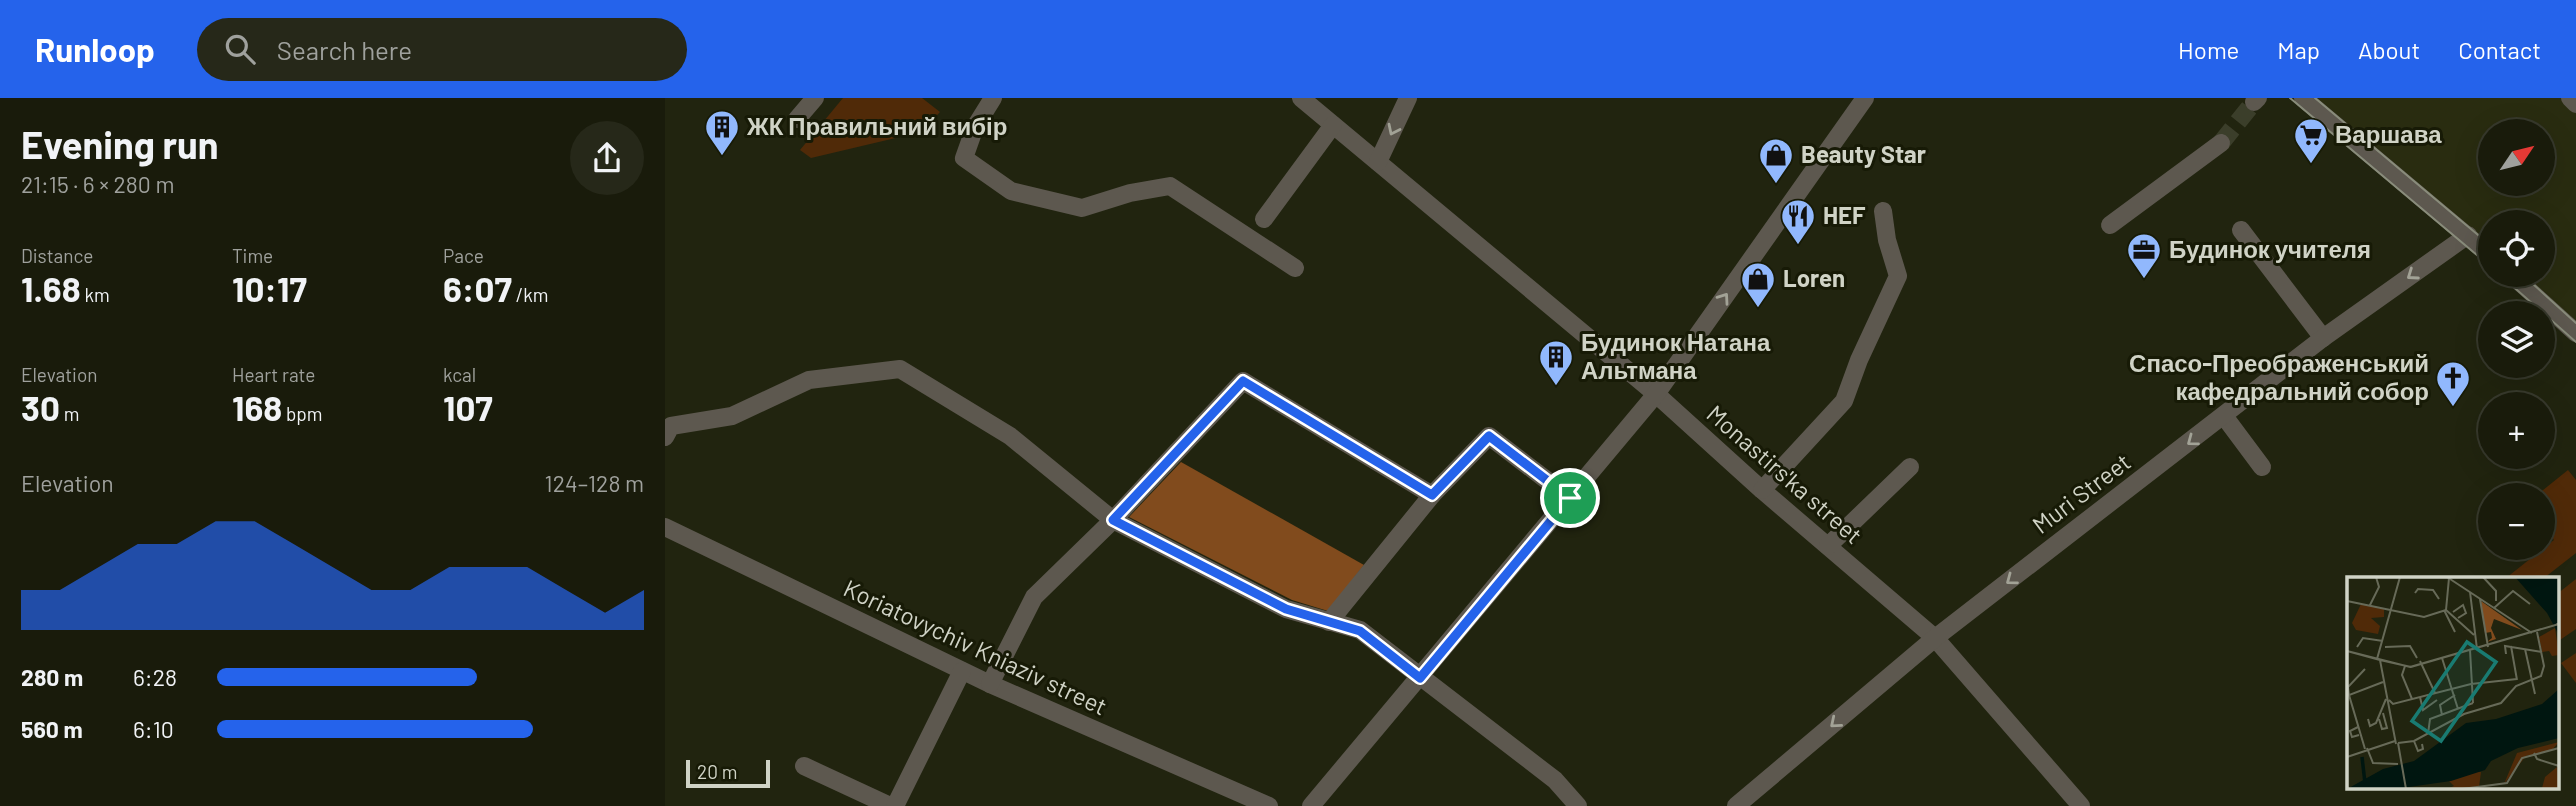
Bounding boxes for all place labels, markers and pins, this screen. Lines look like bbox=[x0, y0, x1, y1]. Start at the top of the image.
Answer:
building icon: ЖК Правильний вибір bbox=[703, 108, 741, 157]
place label: ЖК Правильний вибір bbox=[746, 111, 1007, 140]
supermarket icon: Варшава bbox=[2292, 116, 2330, 165]
place label: Варшава bbox=[2335, 119, 2442, 148]
shop icon: Beauty Star bbox=[1757, 136, 1795, 185]
place label: Beauty Star bbox=[1801, 139, 1926, 168]
restaurant icon: HEF bbox=[1779, 197, 1817, 246]
place label: HEF bbox=[1823, 200, 1866, 229]
office icon: Будинок учителя bbox=[2125, 231, 2163, 280]
place label: Будинок учителя bbox=[2169, 234, 2371, 263]
shop icon: Loren bbox=[1739, 260, 1777, 309]
place label: Loren bbox=[1783, 263, 1845, 292]
place label: Будинок Натана Альтмана bbox=[1581, 327, 1771, 384]
building icon: Будинок Натана Альтмана bbox=[1537, 338, 1575, 387]
place label: Спасо-Преображенський кафедральний собор bbox=[2129, 348, 2429, 405]
church icon: Спасо-Преображенський кафедральний собор bbox=[2434, 359, 2472, 408]
pin bbox=[1540, 468, 1600, 528]

